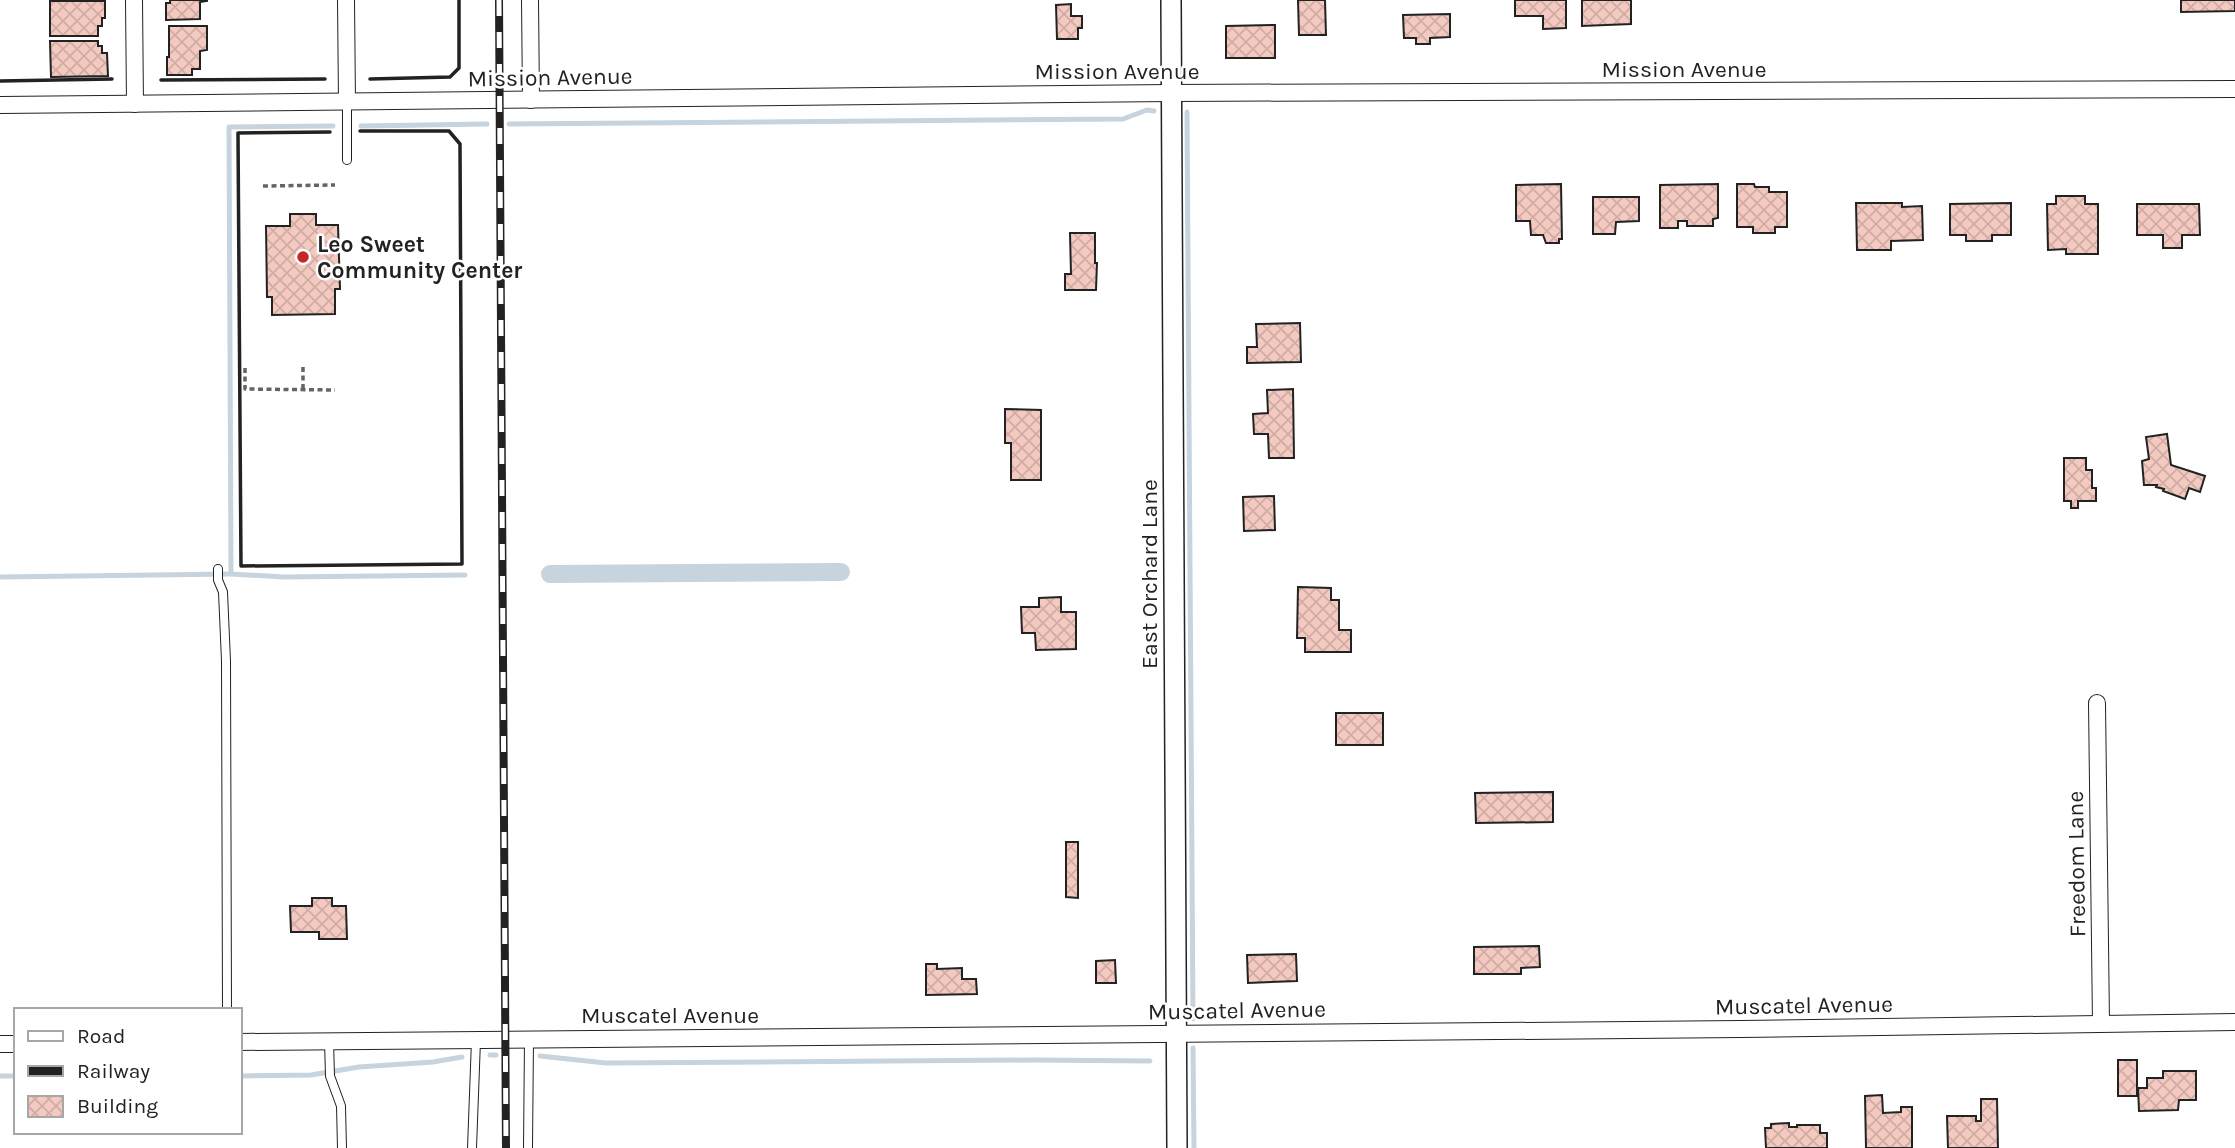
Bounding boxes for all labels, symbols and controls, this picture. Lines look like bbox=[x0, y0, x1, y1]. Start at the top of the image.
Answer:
street label: Mission Avenue bbox=[1602, 56, 1766, 83]
street label: Mission Avenue bbox=[1035, 58, 1199, 85]
street label: Mission Avenue bbox=[467, 63, 633, 92]
place label: Leo Sweet Community Center bbox=[317, 231, 522, 284]
marker: Leo Sweet Community Center bbox=[295, 249, 311, 265]
street label: East Orchard Lane bbox=[1136, 479, 1163, 669]
street label: Freedom Lane bbox=[2062, 791, 2091, 937]
street label: Muscatel Avenue bbox=[1715, 990, 1893, 1021]
street label: Muscatel Avenue bbox=[1148, 995, 1326, 1026]
street label: Muscatel Avenue bbox=[581, 1002, 759, 1029]
legend bbox=[14, 1008, 242, 1134]
text: Road bbox=[77, 1024, 125, 1048]
text: Railway bbox=[77, 1059, 150, 1083]
text: Building bbox=[77, 1094, 158, 1118]

